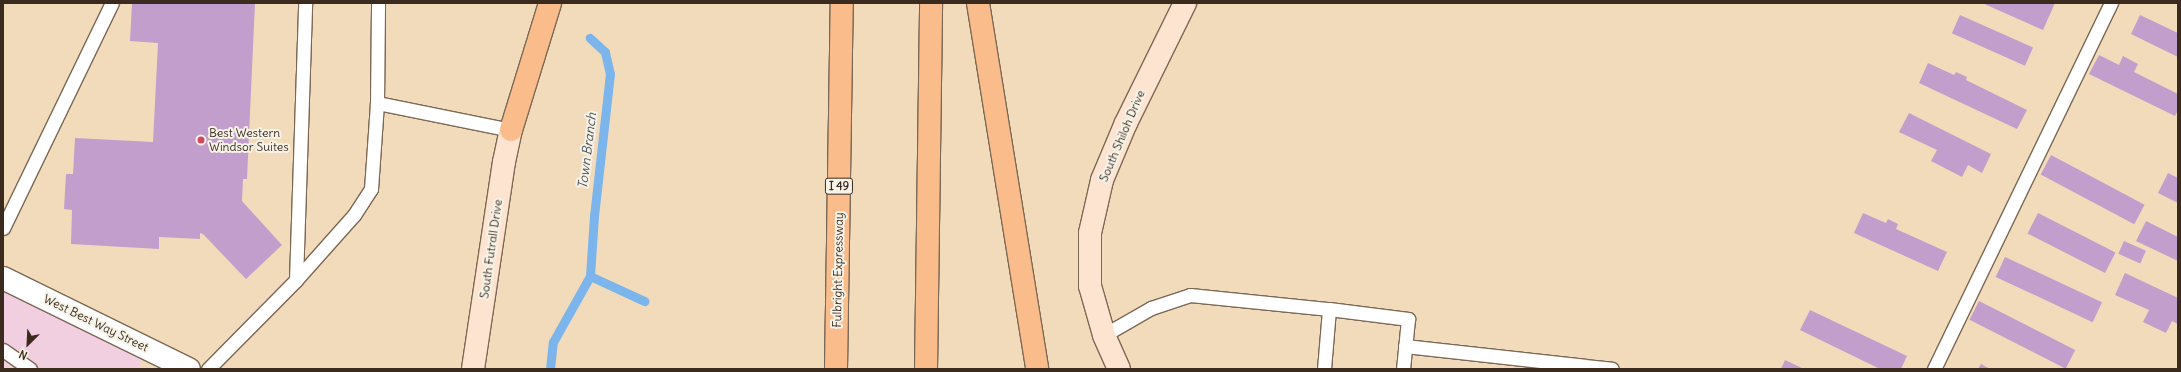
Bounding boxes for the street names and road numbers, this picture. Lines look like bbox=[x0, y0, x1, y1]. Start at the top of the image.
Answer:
street label: South Shiloh Drive bbox=[1096, 88, 1148, 184]
road number: I 49 bbox=[824, 177, 854, 195]
street label: South Futrall Drive bbox=[477, 199, 505, 299]
street label: Fulbright Expressway bbox=[830, 212, 846, 328]
street label: West Best Way Street bbox=[41, 291, 151, 355]

